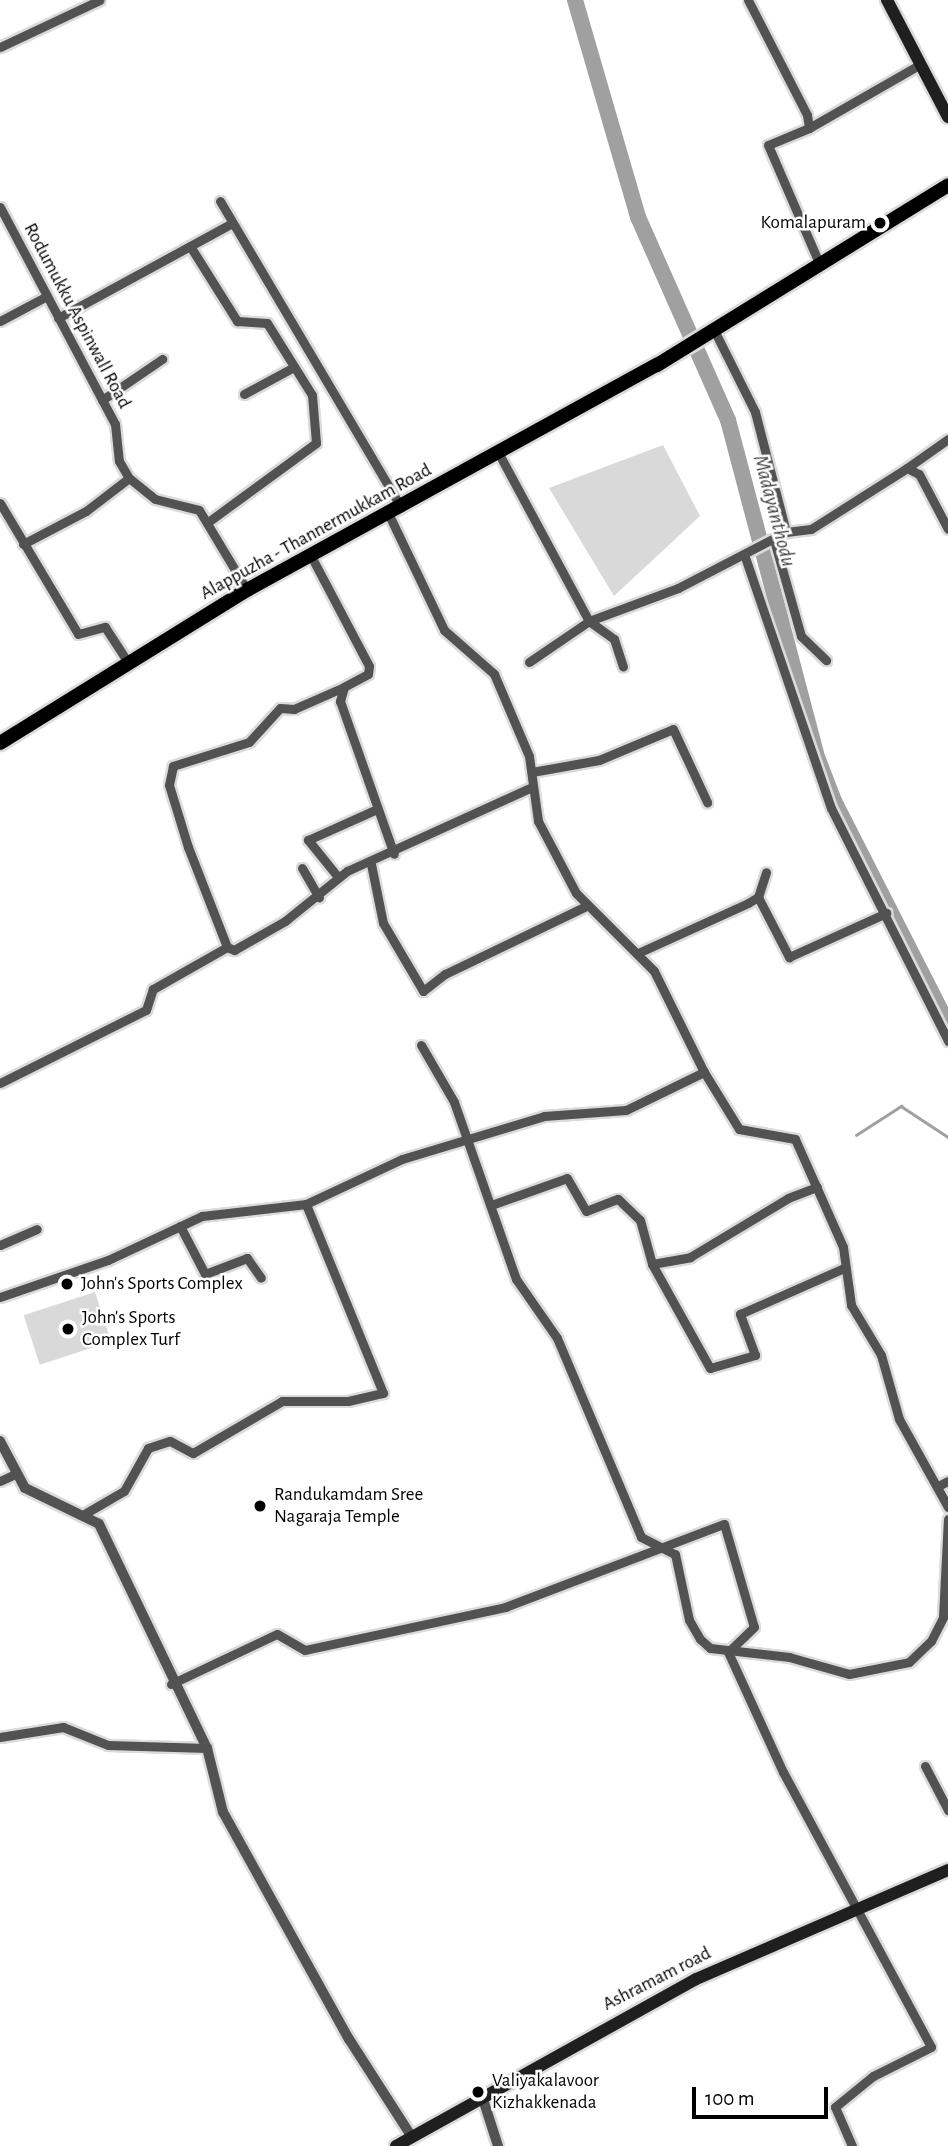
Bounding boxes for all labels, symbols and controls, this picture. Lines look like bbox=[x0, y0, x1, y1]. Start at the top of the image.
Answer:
place label: Komalapuram bbox=[761, 212, 866, 234]
marker: Komalapuram bbox=[872, 215, 888, 231]
street label: Rodumukku Aspinwall Road bbox=[18, 219, 136, 413]
water label: Madayanthodu bbox=[747, 452, 801, 570]
street label: Alappuzha - Thannermukkam Road bbox=[197, 459, 435, 605]
place label: John's Sports Complex bbox=[81, 1273, 243, 1295]
marker: John's Sports Complex bbox=[59, 1276, 75, 1292]
place label: John's Sports Complex Turf bbox=[82, 1307, 180, 1351]
marker: John's Sports Complex Turf bbox=[60, 1321, 76, 1337]
place label: Randukamdam Sree Nagaraja Temple bbox=[274, 1484, 423, 1528]
marker: Randukamdam Sree Nagaraja Temple bbox=[252, 1498, 268, 1514]
street label: Ashramam road bbox=[599, 1942, 715, 2016]
place label: Valiyakalavoor Kizhakkenada bbox=[492, 2070, 599, 2114]
scale bar bbox=[696, 2072, 832, 2116]
marker: Valiyakalavoor Kizhakkenada bbox=[470, 2084, 486, 2100]
text: 100 m bbox=[705, 2088, 755, 2109]

